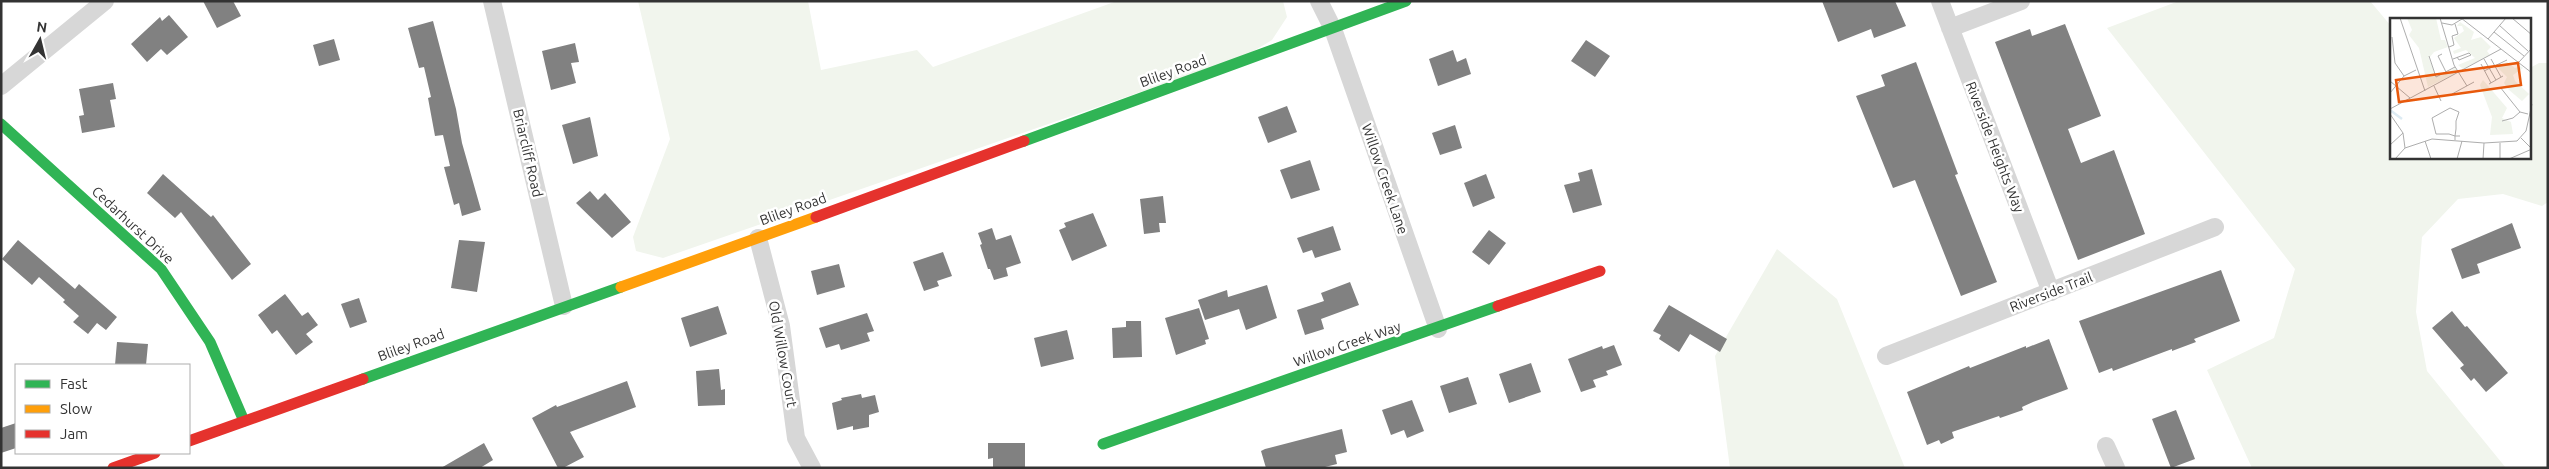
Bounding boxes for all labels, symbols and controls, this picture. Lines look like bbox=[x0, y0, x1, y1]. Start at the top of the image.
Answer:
north arrow bbox=[15, 15, 65, 65]
text: N bbox=[36, 18, 48, 36]
inset map bbox=[2390, 18, 2532, 159]
street label: Bliley Road bbox=[1138, 52, 1208, 90]
street label: Riverside Heights Way bbox=[1963, 79, 2027, 215]
street label: Briarcliff Road bbox=[510, 107, 546, 199]
street label: Willow Creek Lane bbox=[1359, 122, 1411, 236]
street label: Cedarhurst Drive bbox=[89, 183, 177, 267]
street label: Bliley Road bbox=[758, 190, 828, 228]
street label: Riverside Trail bbox=[2007, 269, 2095, 315]
street label: Old Willow Court bbox=[766, 300, 800, 409]
street label: Willow Creek Way bbox=[1291, 318, 1403, 370]
street label: Bliley Road bbox=[376, 326, 446, 364]
legend bbox=[15, 364, 190, 454]
text: Fast bbox=[60, 375, 88, 392]
text: Slow bbox=[60, 400, 93, 417]
text: Jam bbox=[60, 425, 88, 442]

